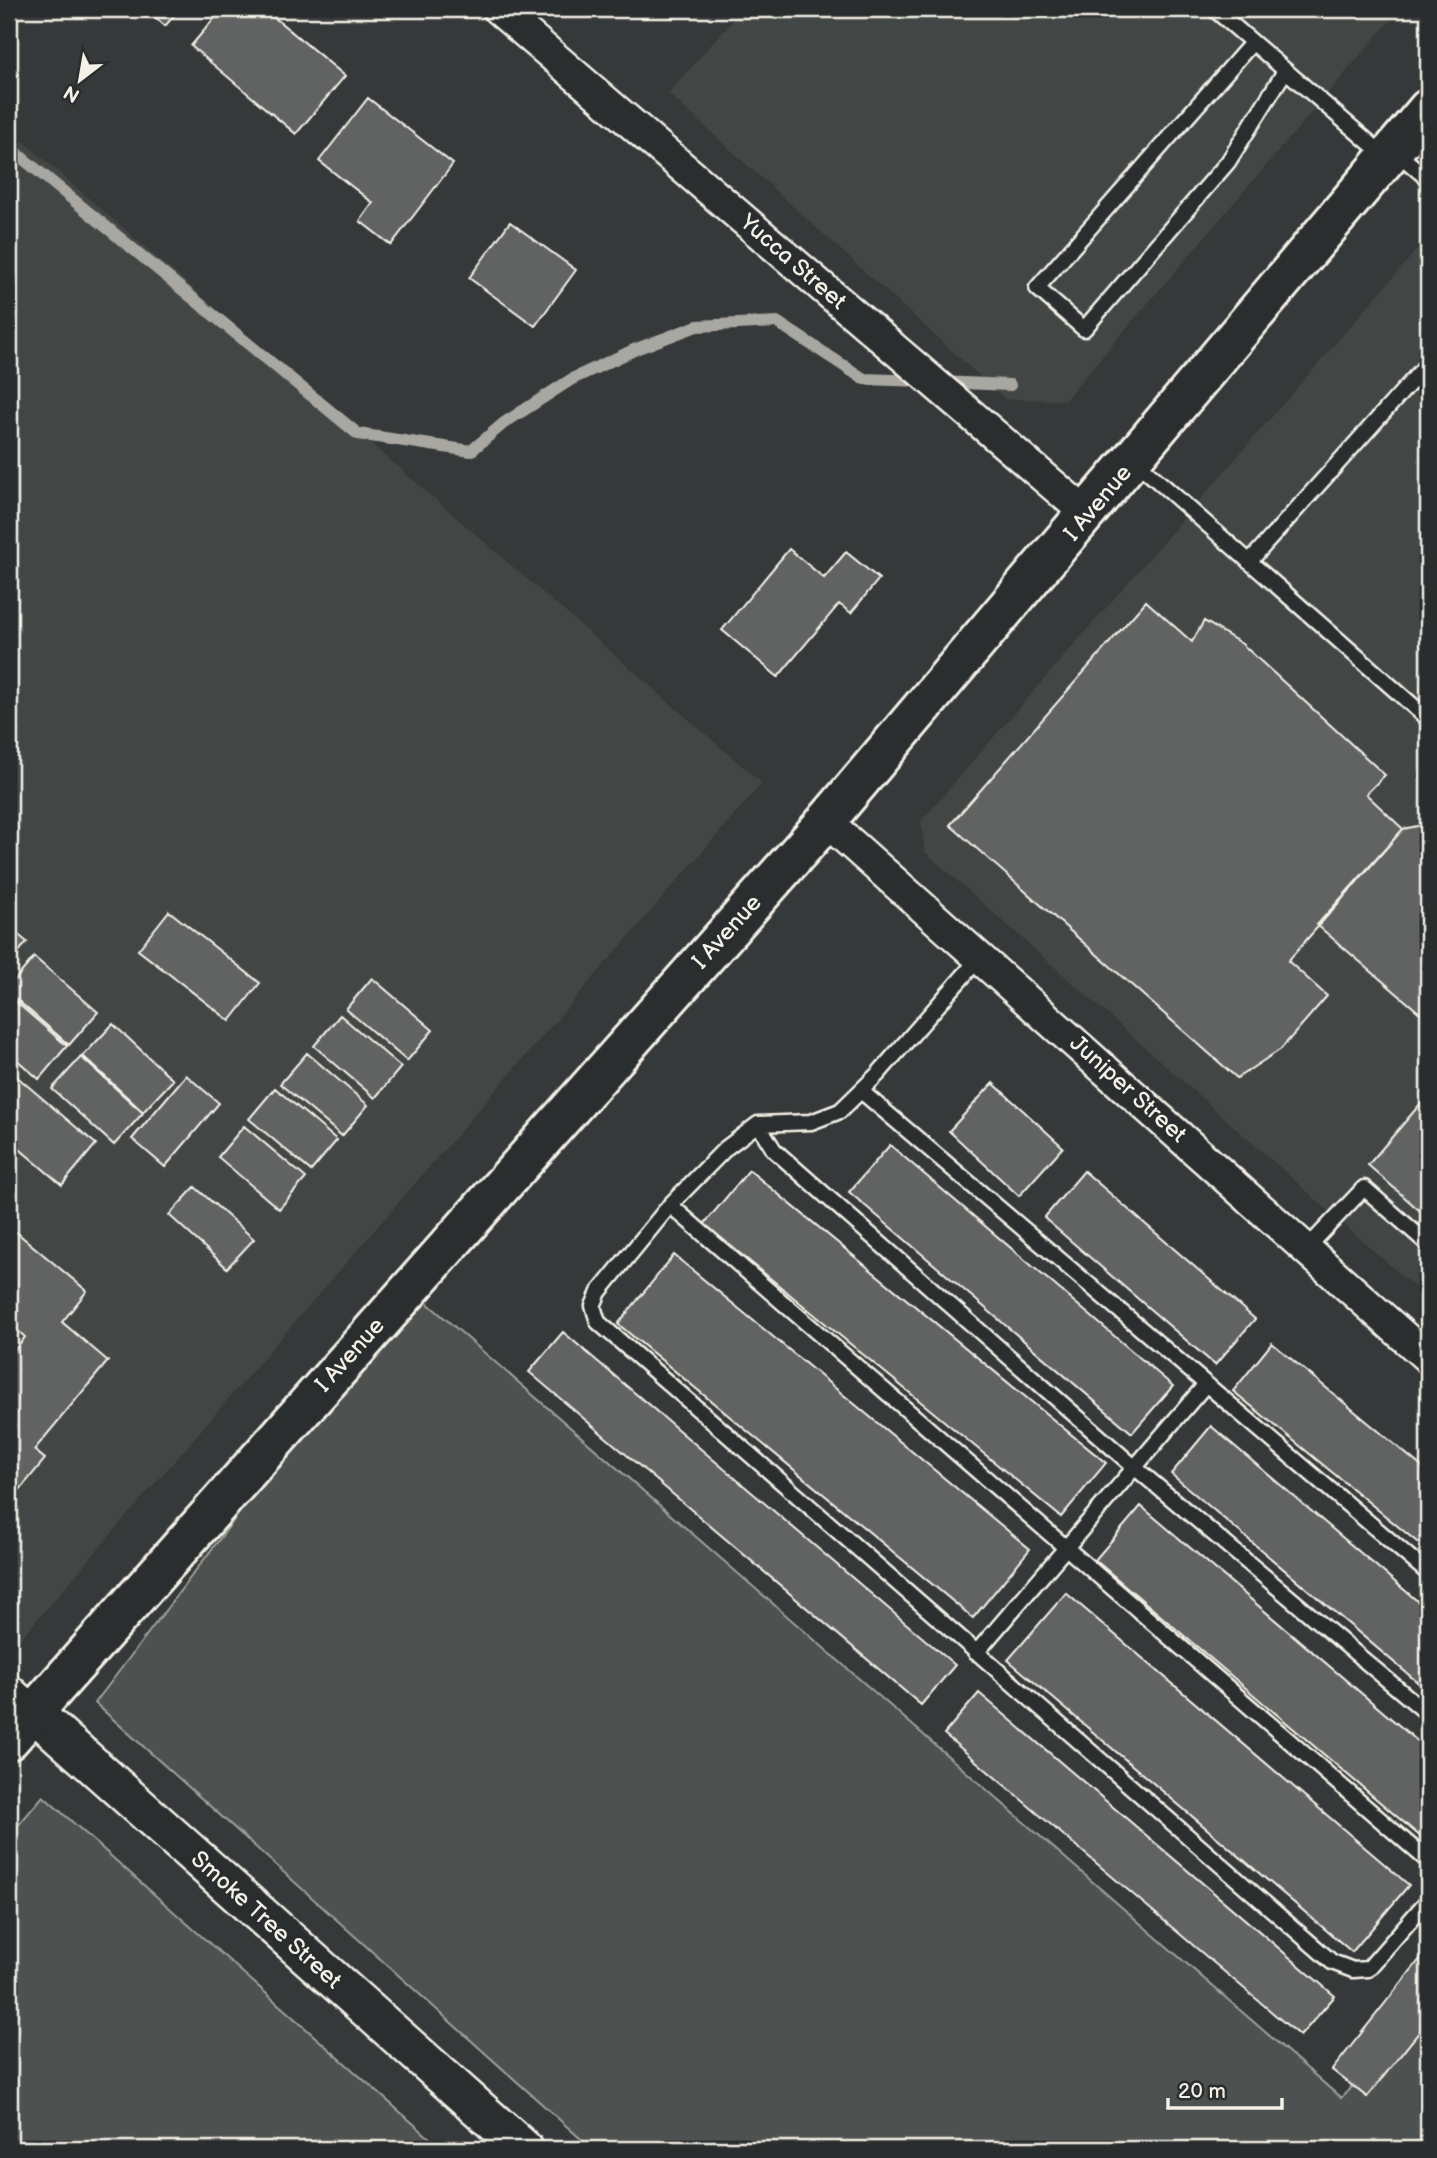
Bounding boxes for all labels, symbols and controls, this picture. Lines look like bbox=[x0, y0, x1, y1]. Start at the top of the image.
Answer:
north arrow bbox=[46, 46, 116, 116]
text: N bbox=[60, 80, 84, 107]
street label: Yucca Street bbox=[733, 208, 852, 316]
street label: I Avenue bbox=[1058, 459, 1138, 547]
street label: I Avenue bbox=[686, 889, 768, 975]
street label: Juniper Street bbox=[1064, 1029, 1192, 1149]
street label: I Avenue bbox=[309, 1312, 391, 1398]
street label: Smoke Tree Street bbox=[185, 1845, 347, 1995]
scale bar bbox=[1168, 2067, 1281, 2111]
text: 20 m bbox=[1178, 2079, 1226, 2104]

